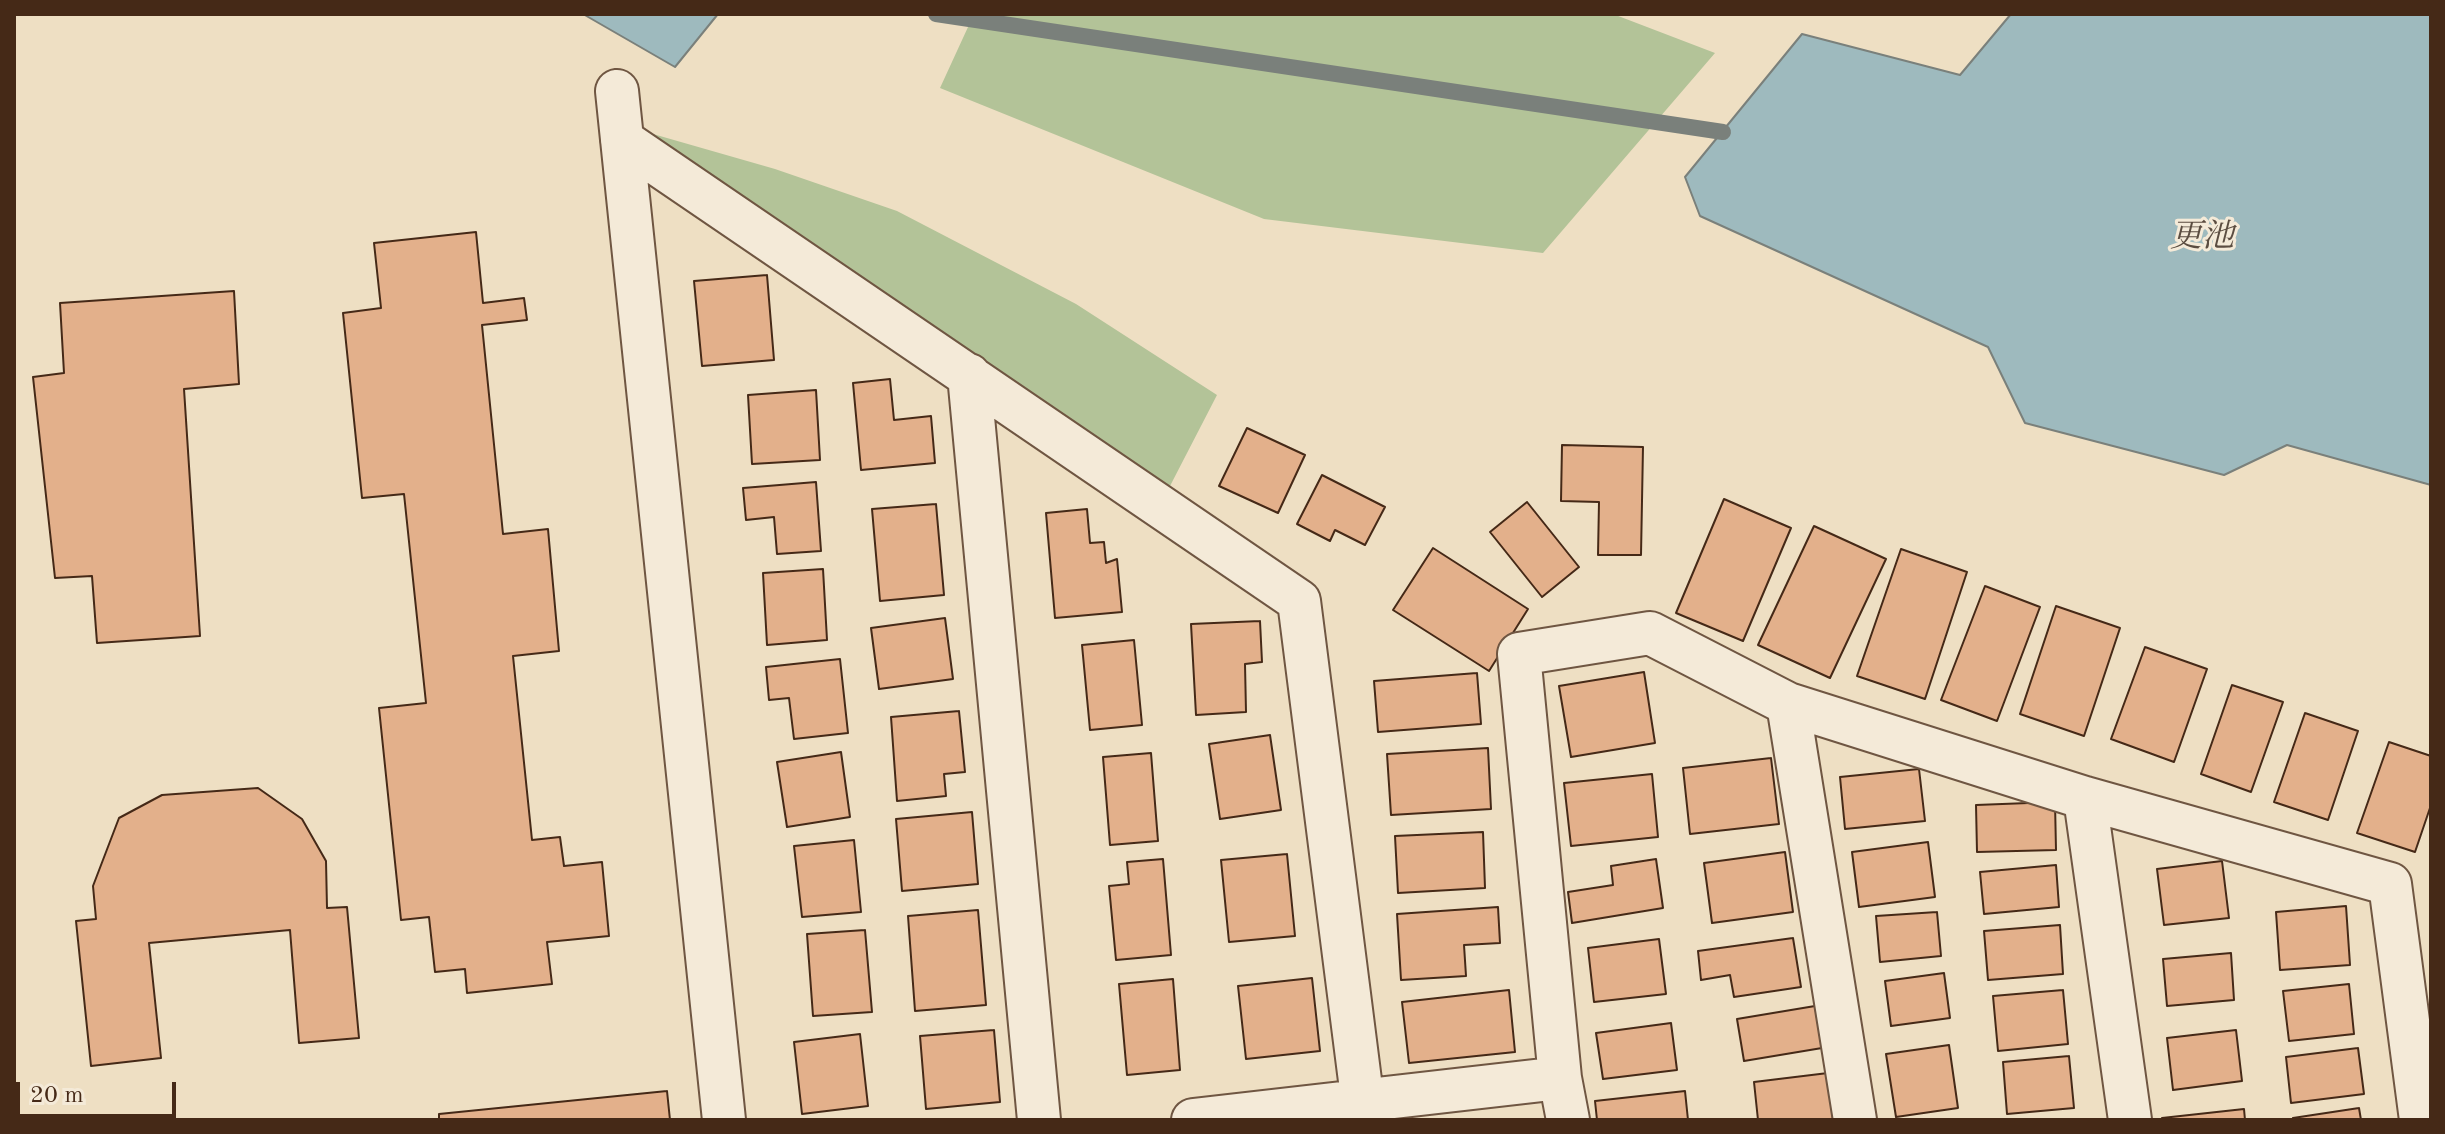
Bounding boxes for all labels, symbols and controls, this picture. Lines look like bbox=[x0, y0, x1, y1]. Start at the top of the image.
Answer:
water label: 更池 bbox=[2170, 219, 2234, 257]
scale bar bbox=[20, 1066, 180, 1116]
text: 20 m bbox=[30, 1084, 84, 1108]

